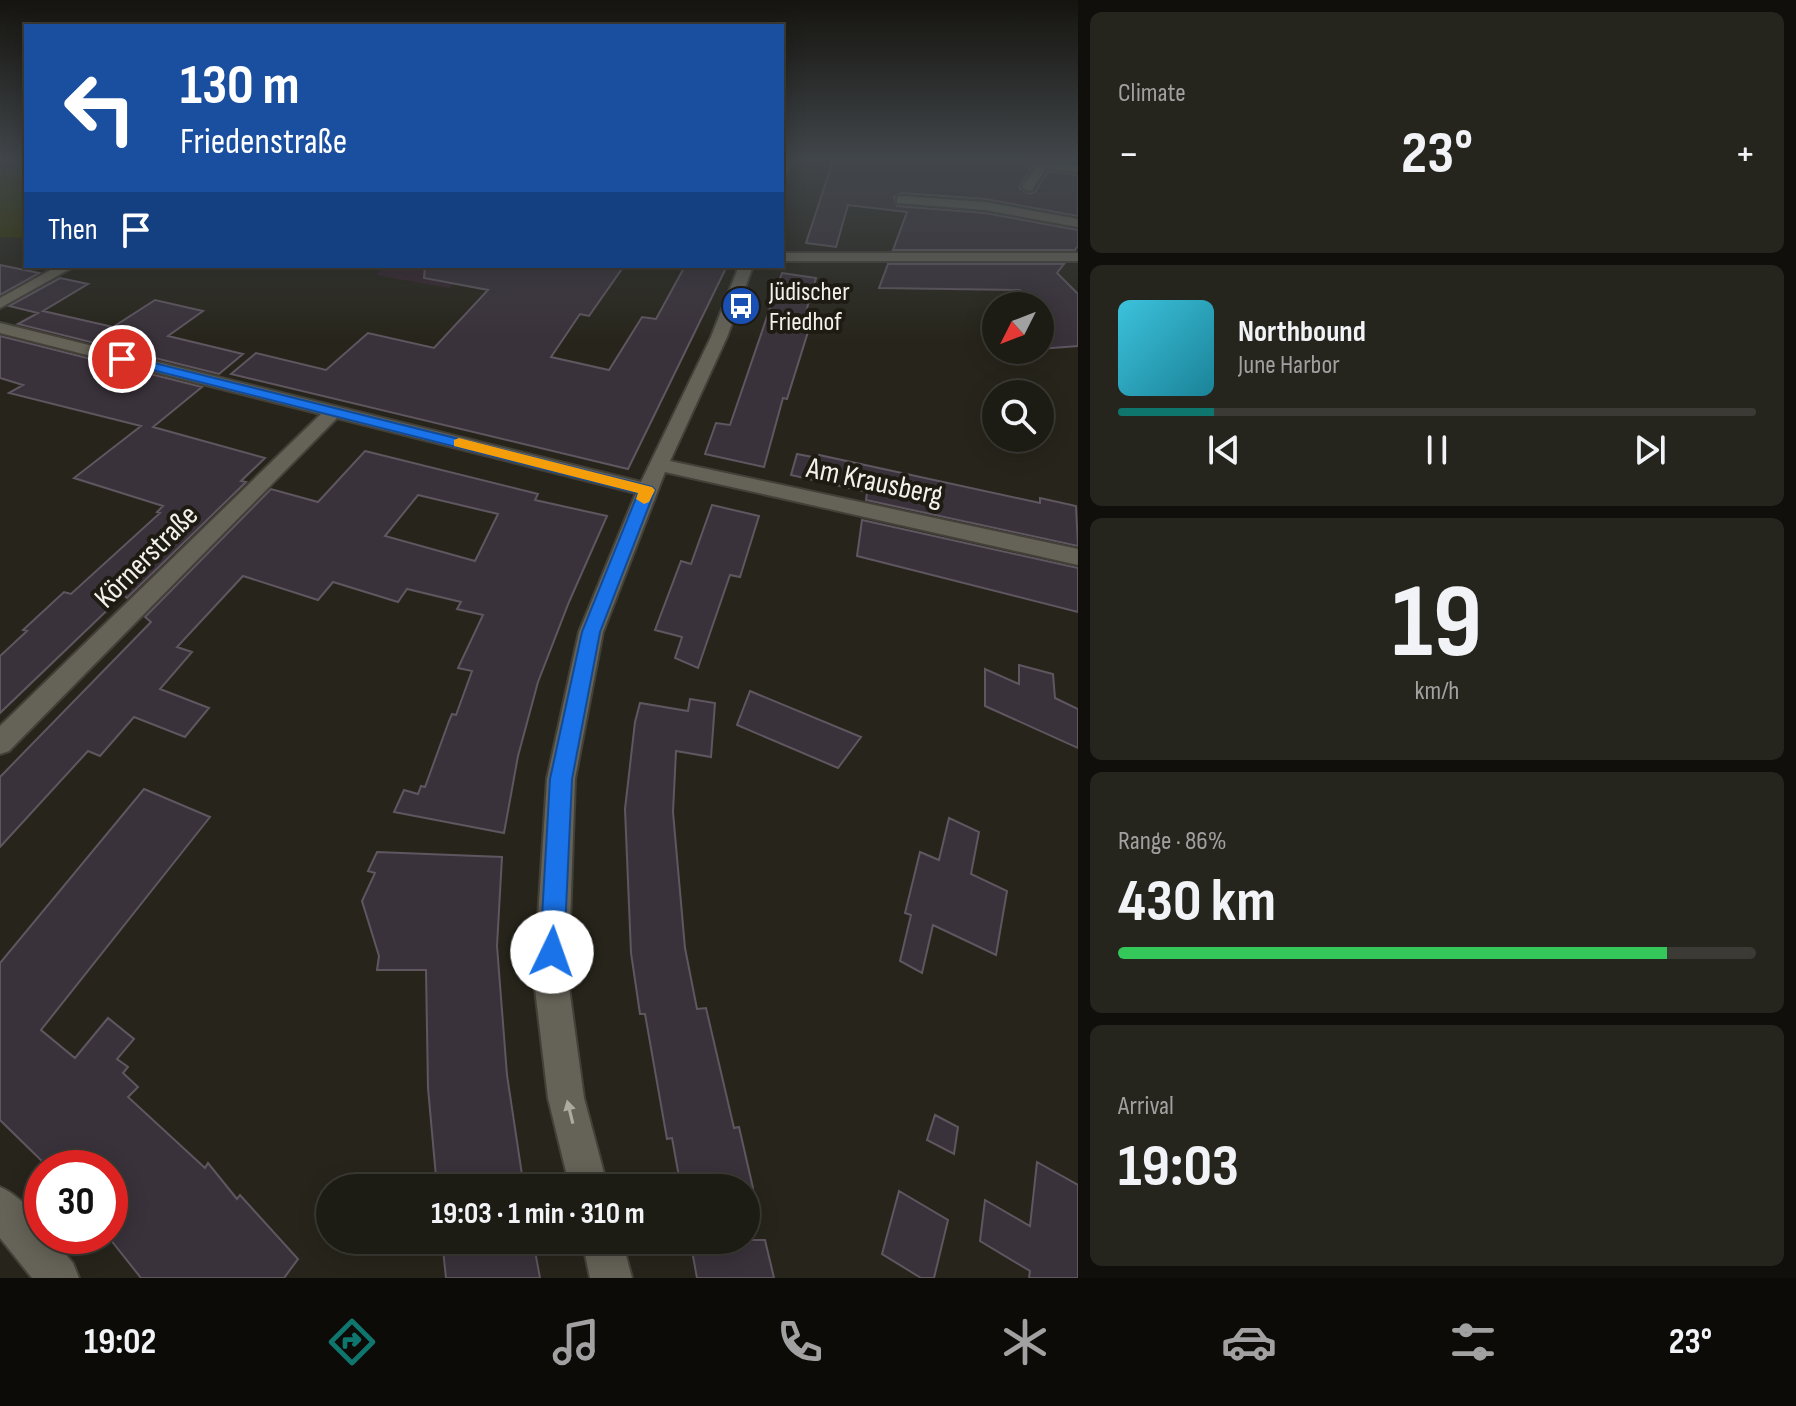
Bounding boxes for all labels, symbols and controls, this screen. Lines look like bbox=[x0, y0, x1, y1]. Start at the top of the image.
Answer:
text: 130 m bbox=[180, 53, 300, 120]
icon: left bbox=[48, 56, 152, 160]
text: Climate bbox=[1118, 78, 1186, 109]
text: 23° bbox=[1401, 118, 1473, 190]
text: Friedenstraße bbox=[180, 121, 347, 164]
text: − bbox=[1118, 128, 1140, 181]
text: + bbox=[1734, 128, 1756, 181]
icon: arrive bbox=[114, 208, 158, 252]
text: Then bbox=[48, 212, 98, 248]
place label: Jüdischer Friedhof bbox=[768, 277, 850, 338]
bus stop icon: Jüdischer Friedhof bbox=[720, 285, 762, 327]
north arrow bbox=[982, 292, 1054, 364]
map controls bbox=[982, 292, 1054, 452]
text: Northbound bbox=[1238, 314, 1366, 350]
pin bbox=[88, 325, 156, 393]
icon: arrive bbox=[100, 337, 144, 381]
text: June Harbor bbox=[1238, 350, 1340, 381]
button: search bbox=[982, 380, 1054, 452]
icon: previous bbox=[1202, 428, 1246, 472]
icon: pause bbox=[1415, 428, 1459, 472]
icon: next bbox=[1628, 428, 1672, 472]
street label: Am Krausberg bbox=[803, 450, 946, 514]
street label: Körnerstraße bbox=[88, 498, 206, 616]
text: 19 bbox=[1392, 561, 1482, 686]
text: km/h bbox=[1415, 676, 1459, 707]
text: Range · 86% bbox=[1118, 826, 1227, 857]
text: 430 km bbox=[1118, 866, 1276, 938]
position arrow bbox=[510, 910, 594, 994]
text: Arrival bbox=[1118, 1091, 1174, 1122]
one-way arrow bbox=[563, 1100, 576, 1125]
text: 19:03 bbox=[1118, 1131, 1239, 1203]
speed limit sign: 30 bbox=[24, 1150, 128, 1254]
text: 19:03 · 1 min · 310 m bbox=[431, 1196, 645, 1232]
icon: directions bbox=[324, 1314, 380, 1370]
icon: music bbox=[548, 1314, 604, 1370]
icon: phone bbox=[772, 1314, 828, 1370]
icon: climate bbox=[997, 1314, 1053, 1370]
icon: car bbox=[1221, 1314, 1277, 1370]
icon: filters bbox=[1445, 1314, 1501, 1370]
text: 19:02 bbox=[84, 1321, 156, 1364]
text: 23° bbox=[1669, 1321, 1712, 1364]

